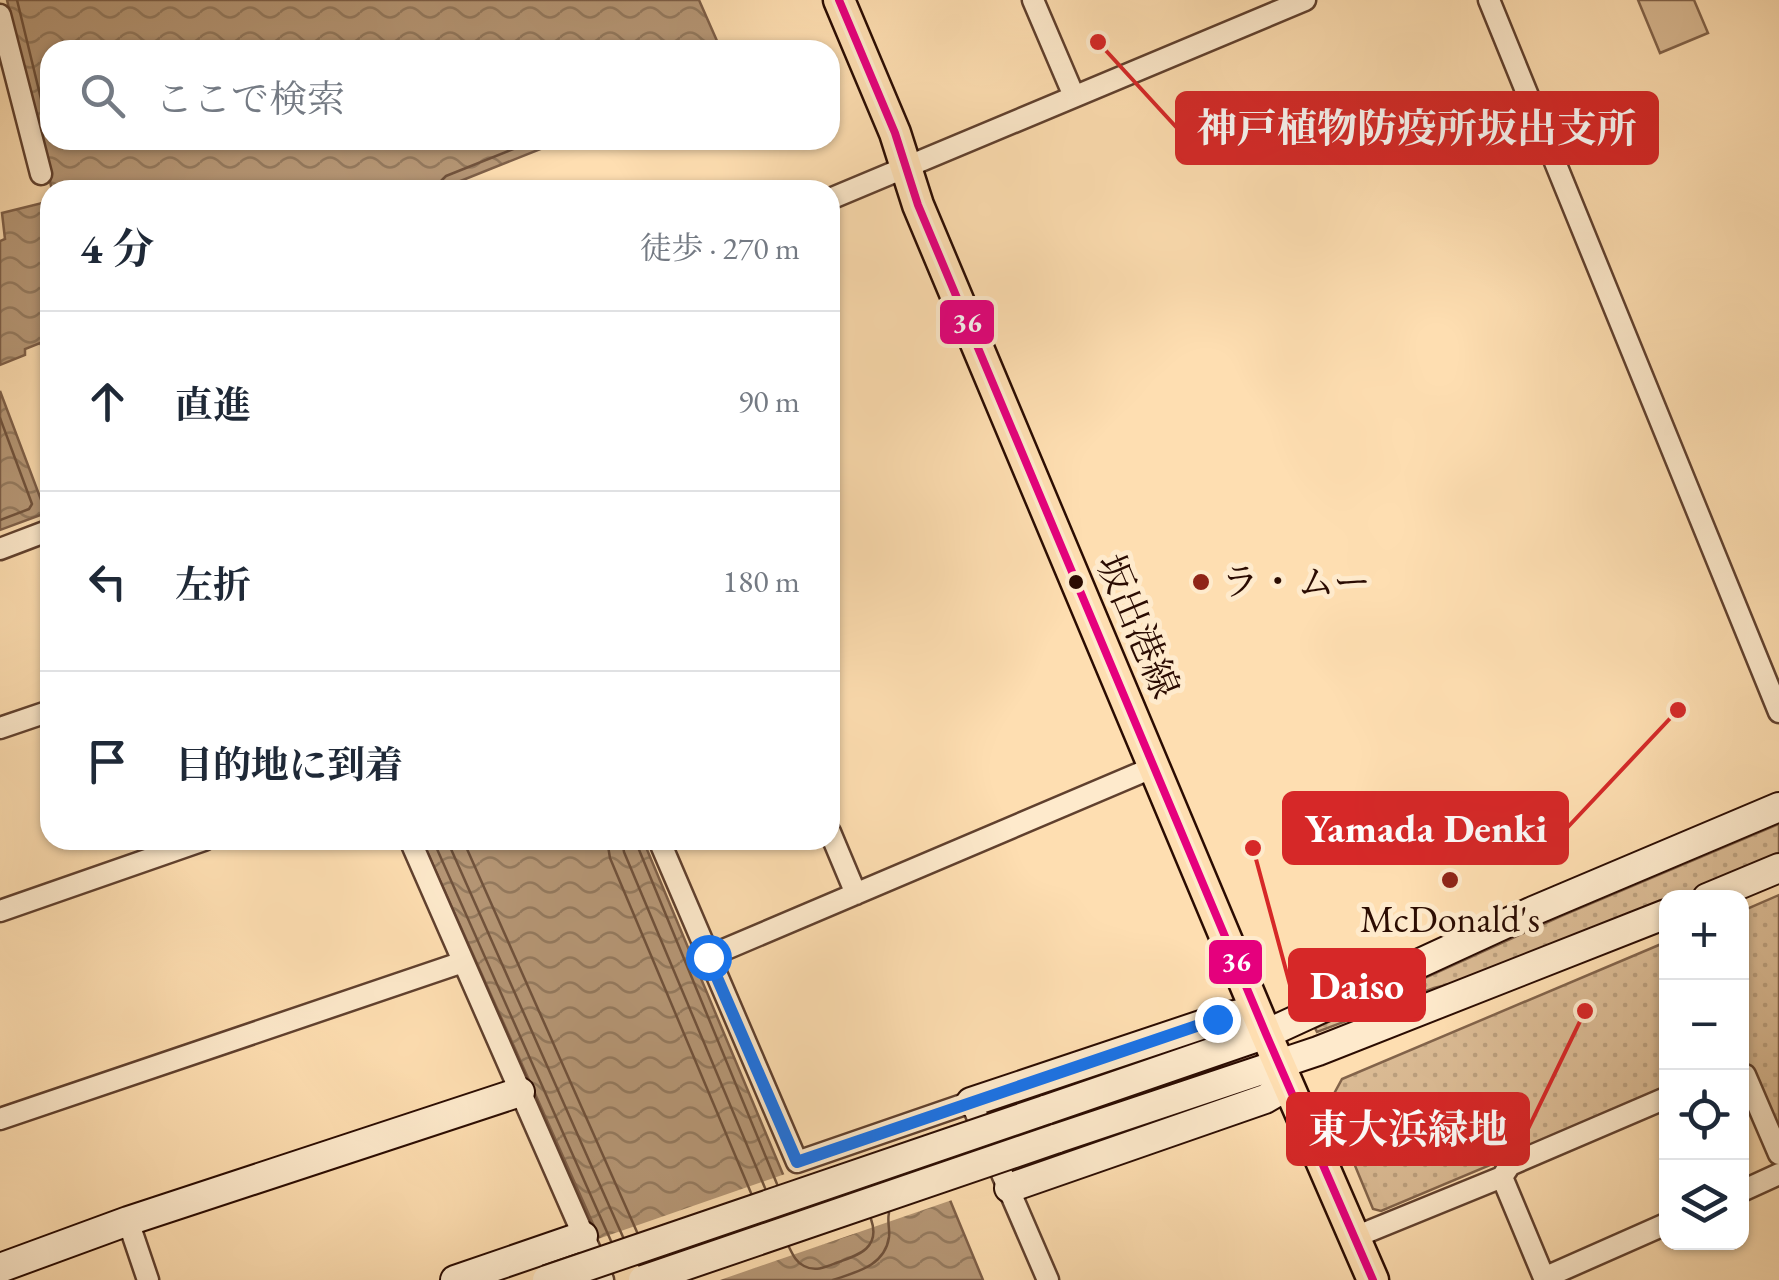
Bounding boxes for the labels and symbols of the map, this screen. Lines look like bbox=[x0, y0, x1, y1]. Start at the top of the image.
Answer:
callout: 神戸植物防疫所坂出支所 bbox=[1177, 93, 1657, 163]
text: 神戸植物防疫所坂出支所 bbox=[1197, 102, 1637, 154]
line badge: 36 bbox=[938, 298, 996, 346]
text: 36 bbox=[952, 304, 982, 340]
street label: 坂出港線 bbox=[1086, 546, 1191, 705]
place label: ラ・ムー bbox=[1221, 557, 1371, 606]
marker: ラ・ムー bbox=[1190, 571, 1212, 593]
unlabelled marker bbox=[1066, 572, 1086, 592]
callout: Yamada Denki bbox=[1284, 793, 1567, 863]
text: Yamada Denki bbox=[1305, 802, 1548, 854]
marker: McDonald's bbox=[1439, 869, 1461, 891]
place label: McDonald's bbox=[1360, 894, 1540, 943]
route start bbox=[686, 935, 732, 981]
line badge: 36 bbox=[1207, 938, 1264, 986]
text: 36 bbox=[1221, 943, 1251, 979]
callout: Daiso bbox=[1290, 950, 1424, 1020]
text: Daiso bbox=[1310, 959, 1404, 1011]
route end bbox=[1195, 997, 1241, 1043]
callout: 東大浜緑地 bbox=[1288, 1094, 1528, 1164]
text: 東大浜緑地 bbox=[1308, 1103, 1508, 1155]

